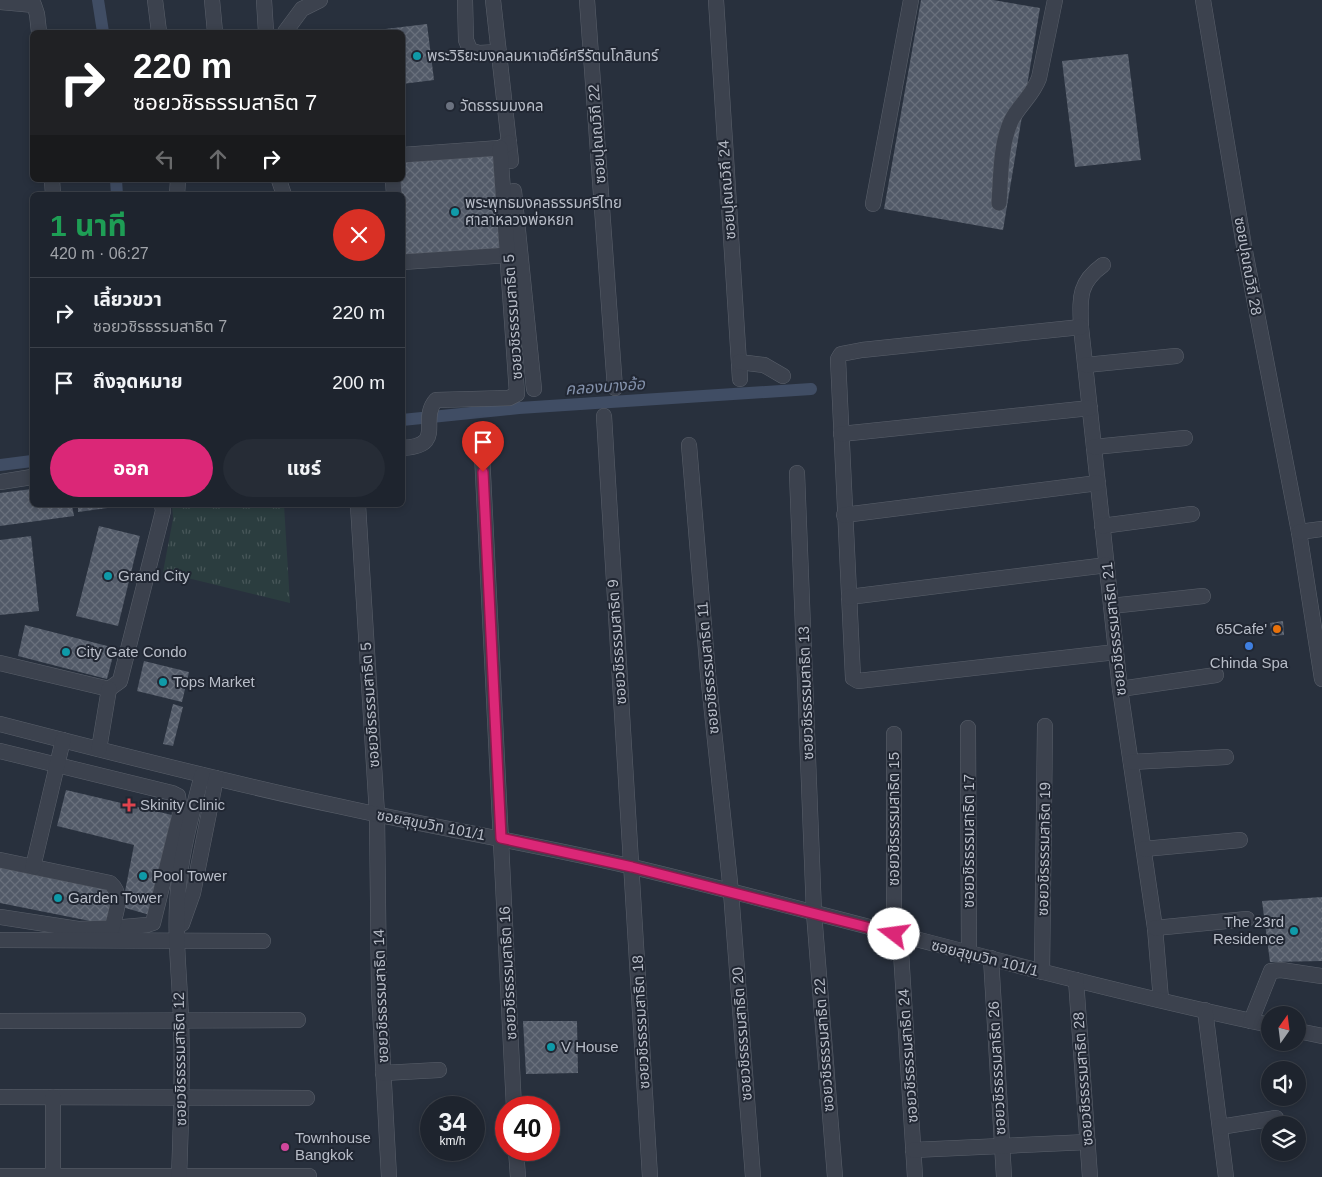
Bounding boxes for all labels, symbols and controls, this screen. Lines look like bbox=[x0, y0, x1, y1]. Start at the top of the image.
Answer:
text: 220 m bbox=[133, 46, 232, 85]
place label: พระวิริยะมงคลมหาเจดีย์ศรีรัตนโกสินทร์ bbox=[427, 47, 659, 64]
icon: right bbox=[50, 50, 115, 115]
marker: พระวิริยะมงคลมหาเจดีย์ศรีรัตนโกสินทร์ bbox=[411, 50, 423, 62]
street label: ซอยปุณณวิถี 22 bbox=[585, 84, 609, 184]
text: ซอยวชิรธรรมสาธิต 7 bbox=[133, 90, 317, 115]
place label: วัดธรรมมงคล bbox=[460, 97, 544, 114]
marker: วัดธรรมมงคล bbox=[444, 100, 456, 112]
street label: ซอยปุณณวิถี 24 bbox=[715, 140, 739, 240]
icon: left bbox=[151, 145, 179, 173]
icon: ahead bbox=[204, 145, 232, 173]
icon: right bbox=[257, 145, 285, 173]
place label: พระพุทธมงคลธรรมศรีไทย ศาลาหลวงพ่อหยก bbox=[465, 194, 622, 228]
marker: พระพุทธมงคลธรรมศรีไทย ศาลาหลวงพ่อหยก bbox=[449, 206, 461, 218]
text: 1 นาที bbox=[50, 209, 127, 242]
button: close bbox=[333, 209, 385, 261]
street label: ซอยปุณณวิถี 28 bbox=[1231, 215, 1265, 317]
text: 420 m · 06:27 bbox=[50, 245, 149, 262]
street label: ซอยวชิรธรรมสาธิต 5 bbox=[500, 254, 525, 380]
text: เลี้ยวขวา bbox=[93, 289, 162, 310]
icon: right bbox=[50, 299, 78, 327]
text: 220 m bbox=[332, 302, 385, 323]
text: ซอยวชิรธรรมสาธิต 7 bbox=[93, 318, 227, 335]
icon: arrive bbox=[50, 369, 78, 397]
text: ถึงจุดหมาย bbox=[93, 371, 183, 392]
text: 200 m bbox=[332, 372, 385, 393]
water label: คลองบางอ้อ bbox=[565, 375, 646, 398]
pin bbox=[462, 421, 504, 472]
icon: arrive bbox=[469, 428, 497, 456]
button: ออก bbox=[50, 439, 213, 497]
button: แชร์ bbox=[223, 439, 385, 497]
street label: ซอยวชิรธรรมสาธิต 21 bbox=[1098, 562, 1129, 697]
place label: Grand City bbox=[118, 567, 190, 584]
marker: Grand City bbox=[102, 570, 114, 582]
street label: ซอยวชิรธรรมสาธิต 9 bbox=[604, 579, 629, 705]
street label: ซอยวชิรธรรมสาธิต 11 bbox=[693, 601, 722, 735]
place label: 65Cafe' bbox=[1216, 620, 1267, 637]
marker: 65Cafe' bbox=[1271, 623, 1283, 635]
street label: ซอยวชิรธรรมสาธิต 13 bbox=[795, 626, 816, 760]
marker: Chinda Spa bbox=[1243, 640, 1255, 652]
street label: ซอยวชิรธรรมสาธิต 5 bbox=[357, 642, 382, 768]
place label: City Gate Condo bbox=[76, 643, 187, 660]
marker: City Gate Condo bbox=[60, 646, 72, 658]
place label: Chinda Spa bbox=[1210, 654, 1289, 671]
place label: Tops Market bbox=[173, 673, 256, 690]
marker: Tops Market bbox=[157, 676, 169, 688]
street label: ซอยวชิรธรรมสาธิต 15 bbox=[885, 752, 902, 886]
street label: ซอยวชิรธรรมสาธิต 17 bbox=[960, 774, 977, 908]
street label: ซอยวชิรธรรมสาธิต 19 bbox=[1034, 782, 1053, 916]
place label: Skinity Clinic bbox=[140, 796, 226, 813]
marker: Skinity Clinic bbox=[122, 798, 136, 812]
street label: ซอยสุขุมวิท 101/1 bbox=[375, 806, 487, 844]
place label: Pool Tower bbox=[153, 867, 227, 884]
marker: Pool Tower bbox=[137, 870, 149, 882]
place label: Garden Tower bbox=[68, 889, 162, 906]
marker: Garden Tower bbox=[52, 892, 64, 904]
street label: ซอยวชิรธรรมสาธิต 16 bbox=[496, 906, 519, 1040]
position arrow bbox=[867, 907, 919, 959]
place label: The 23rd Residence bbox=[1213, 913, 1284, 947]
marker: The 23rd Residence bbox=[1288, 925, 1300, 937]
street label: ซอยวชิรธรรมสาธิต 14 bbox=[370, 929, 391, 1063]
street label: ซอยสุขุมวิท 101/1 bbox=[929, 936, 1041, 980]
street label: ซอยวชิรธรรมสาธิต 18 bbox=[629, 955, 652, 1089]
street label: ซอยวชิรธรรมสาธิต 20 bbox=[728, 967, 755, 1101]
street label: ซอยวชิรธรรมสาธิต 22 bbox=[810, 978, 837, 1112]
street label: ซอยวชิรธรรมสาธิต 24 bbox=[894, 989, 921, 1123]
street label: ซอยวชิรธรรมสาธิต 12 bbox=[170, 992, 189, 1126]
street label: ซอยวชิรธรรมสาธิต 26 bbox=[985, 1001, 1008, 1135]
north arrow bbox=[1261, 1006, 1306, 1051]
map controls bbox=[1261, 1006, 1306, 1161]
street label: ซอยวชิรธรรมสาธิต 28 bbox=[1069, 1012, 1096, 1146]
place label: V House bbox=[561, 1038, 619, 1055]
marker: V House bbox=[545, 1041, 557, 1053]
button: sound bbox=[1261, 1061, 1306, 1106]
speed limit sign: 40 bbox=[495, 1096, 560, 1161]
text: 34 bbox=[439, 1108, 466, 1136]
button: layers bbox=[1261, 1116, 1306, 1161]
place label: Townhouse Bangkok bbox=[295, 1129, 371, 1163]
text: km/h bbox=[439, 1134, 466, 1148]
marker: Townhouse Bangkok bbox=[279, 1141, 291, 1153]

